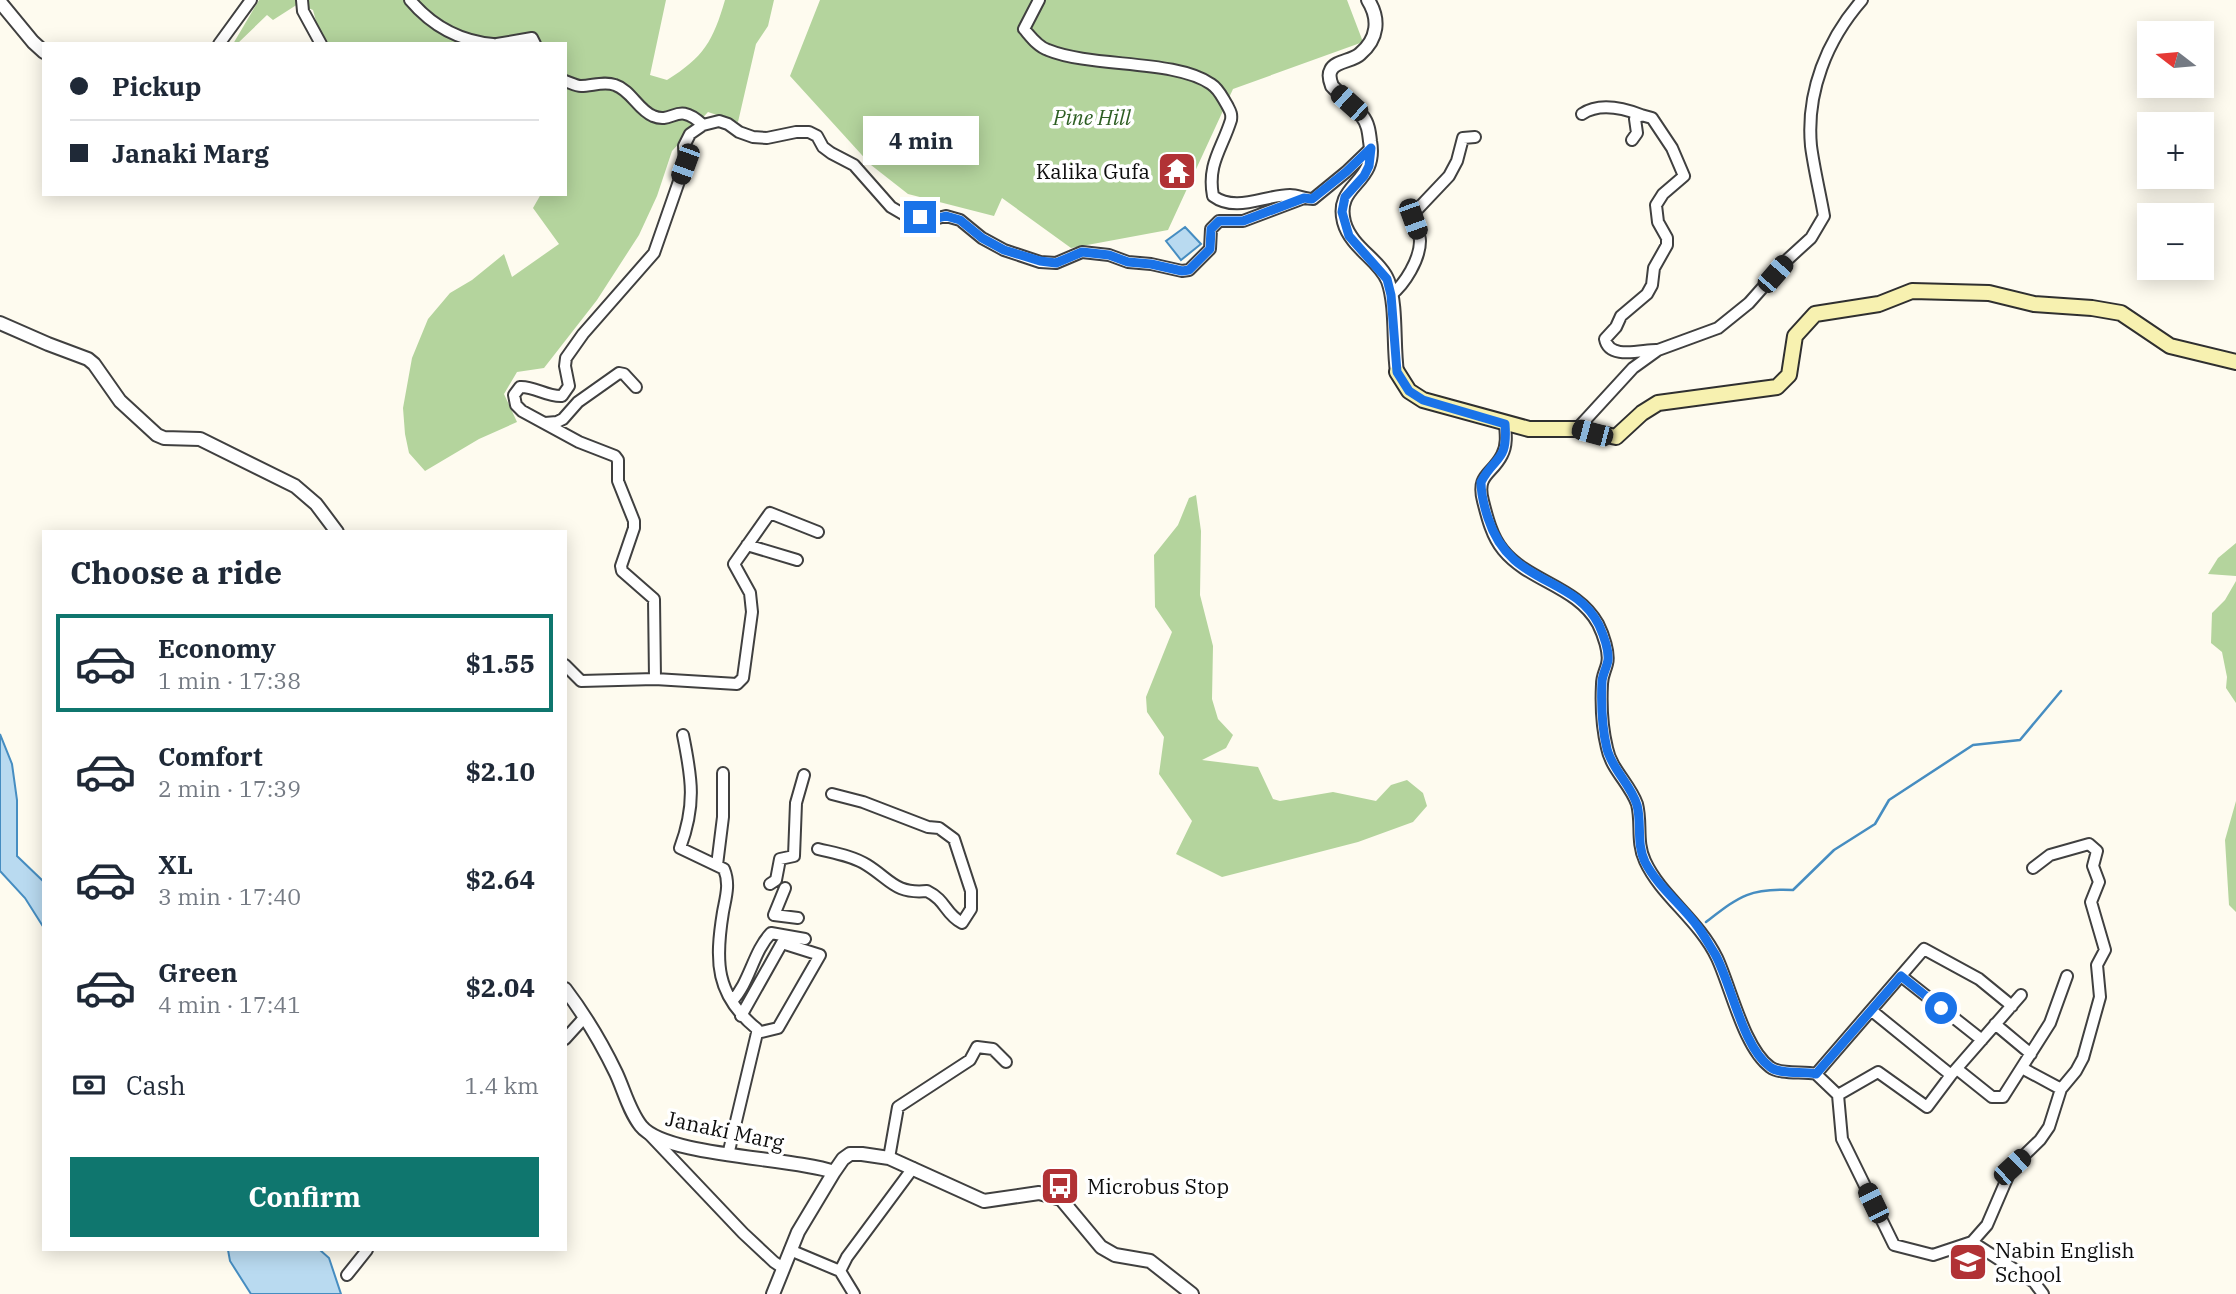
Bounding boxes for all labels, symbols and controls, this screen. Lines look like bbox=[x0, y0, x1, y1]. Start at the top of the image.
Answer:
north arrow bbox=[2137, 21, 2214, 98]
map controls bbox=[2137, 21, 2214, 280]
text: Pickup bbox=[112, 69, 202, 103]
car bbox=[1327, 81, 1372, 125]
park label: Pine Hill bbox=[1052, 103, 1132, 131]
button: + bbox=[2137, 112, 2214, 189]
callout: 4 min bbox=[862, 116, 978, 164]
text: 4 min bbox=[889, 125, 953, 155]
text: Janaki Marg bbox=[112, 136, 269, 170]
car bbox=[668, 141, 703, 187]
temple icon: Kalika Gufa bbox=[1156, 150, 1198, 192]
place label: Kalika Gufa bbox=[1036, 157, 1150, 185]
car bbox=[1396, 196, 1431, 242]
route end bbox=[904, 201, 936, 233]
button: − bbox=[2137, 203, 2214, 280]
car bbox=[1754, 251, 1797, 297]
car bbox=[1569, 417, 1616, 449]
text: Choose a ride bbox=[70, 551, 282, 593]
text: Economy bbox=[158, 631, 276, 665]
icon: car bbox=[74, 632, 137, 695]
text: $1.55 bbox=[465, 646, 535, 680]
text: 1 min · 17:38 bbox=[158, 665, 301, 695]
text: Comfort bbox=[158, 739, 263, 773]
icon: car bbox=[74, 740, 137, 803]
text: $2.10 bbox=[465, 754, 535, 788]
text: 2 min · 17:39 bbox=[158, 773, 301, 803]
text: XL bbox=[158, 847, 193, 881]
icon: car bbox=[74, 848, 137, 911]
text: $2.64 bbox=[465, 862, 535, 896]
text: 3 min · 17:40 bbox=[158, 881, 301, 911]
text: Green bbox=[158, 955, 238, 989]
icon: car bbox=[74, 956, 137, 1019]
text: $2.04 bbox=[465, 970, 535, 1004]
text: 4 min · 17:41 bbox=[158, 989, 301, 1019]
route start bbox=[1925, 992, 1957, 1024]
icon: cash bbox=[70, 1066, 108, 1104]
text: Cash bbox=[126, 1068, 186, 1102]
text: 1.4 km bbox=[465, 1070, 539, 1100]
street label: Janaki Marg bbox=[663, 1104, 787, 1156]
car bbox=[1990, 1145, 2035, 1189]
button: Confirm bbox=[70, 1157, 539, 1237]
bus stop icon: Microbus Stop bbox=[1039, 1165, 1081, 1207]
place label: Microbus Stop bbox=[1087, 1172, 1229, 1200]
car bbox=[1855, 1180, 1892, 1226]
place label: Nabin English School bbox=[1995, 1236, 2135, 1288]
school or university icon: Nabin English School bbox=[1947, 1241, 1989, 1283]

